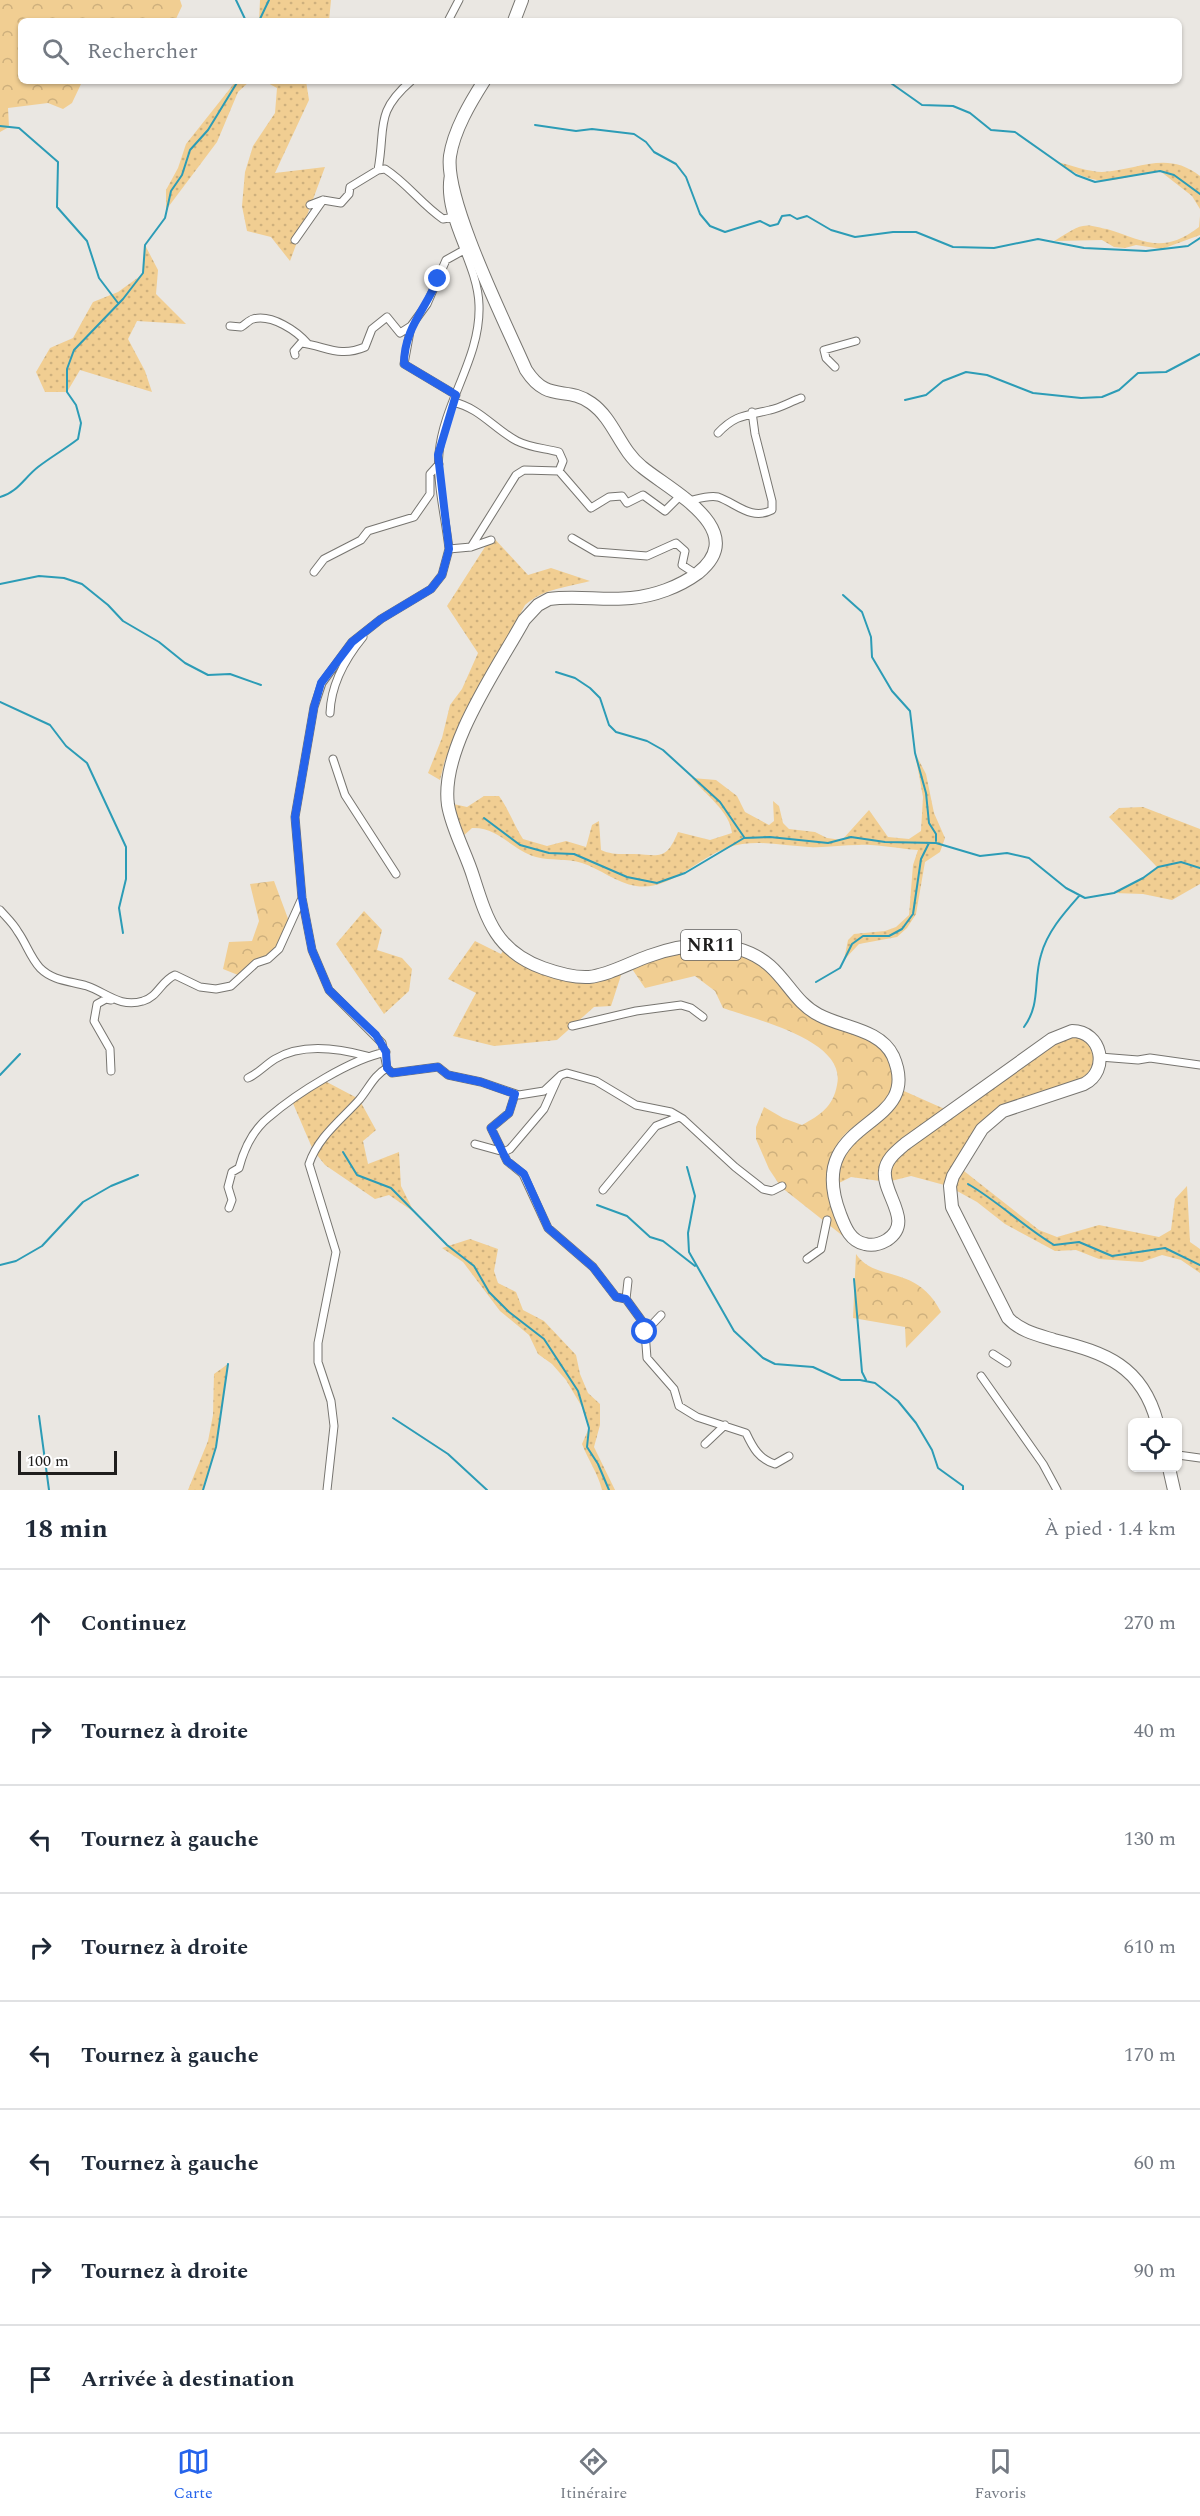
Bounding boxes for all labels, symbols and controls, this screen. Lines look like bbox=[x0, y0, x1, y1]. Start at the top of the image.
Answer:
search box bbox=[18, 18, 1182, 84]
icon: search bbox=[39, 35, 72, 68]
text: Rechercher bbox=[87, 35, 198, 68]
route end bbox=[424, 265, 450, 291]
road number: NR11 bbox=[681, 930, 741, 960]
route start bbox=[631, 1318, 657, 1344]
map controls bbox=[1128, 1418, 1182, 1472]
button: locate bbox=[1128, 1418, 1182, 1472]
scale bar bbox=[18, 1448, 117, 1476]
text: 100 m bbox=[27, 1449, 69, 1473]
text: 18 min bbox=[24, 1509, 108, 1549]
text: À pied · 1.4 km bbox=[1044, 1514, 1176, 1544]
icon: ahead bbox=[24, 1607, 57, 1640]
text: Continuez bbox=[81, 1607, 187, 1640]
text: 270 m bbox=[1124, 1608, 1176, 1638]
icon: right bbox=[24, 1715, 57, 1748]
text: Tournez à droite bbox=[81, 1715, 248, 1748]
text: 40 m bbox=[1134, 1716, 1176, 1746]
icon: left bbox=[24, 1823, 57, 1856]
text: Tournez à gauche bbox=[81, 1823, 259, 1856]
text: 130 m bbox=[1124, 1824, 1176, 1854]
icon: right bbox=[24, 1931, 57, 1964]
text: Tournez à droite bbox=[81, 1931, 248, 1964]
text: 610 m bbox=[1124, 1932, 1176, 1962]
icon: left bbox=[24, 2039, 57, 2072]
text: Tournez à gauche bbox=[81, 2039, 259, 2072]
text: 170 m bbox=[1124, 2040, 1176, 2070]
icon: left bbox=[24, 2147, 57, 2180]
text: Tournez à gauche bbox=[81, 2147, 259, 2180]
text: 60 m bbox=[1134, 2148, 1176, 2178]
icon: right bbox=[24, 2255, 57, 2288]
text: Tournez à droite bbox=[81, 2255, 248, 2288]
text: 90 m bbox=[1134, 2256, 1176, 2286]
icon: arrive bbox=[24, 2363, 57, 2396]
text: Arrivée à destination bbox=[81, 2363, 295, 2396]
tab: Carte bbox=[174, 2445, 213, 2505]
tab: Itinéraire bbox=[560, 2445, 627, 2505]
tab: Favoris bbox=[974, 2445, 1026, 2505]

